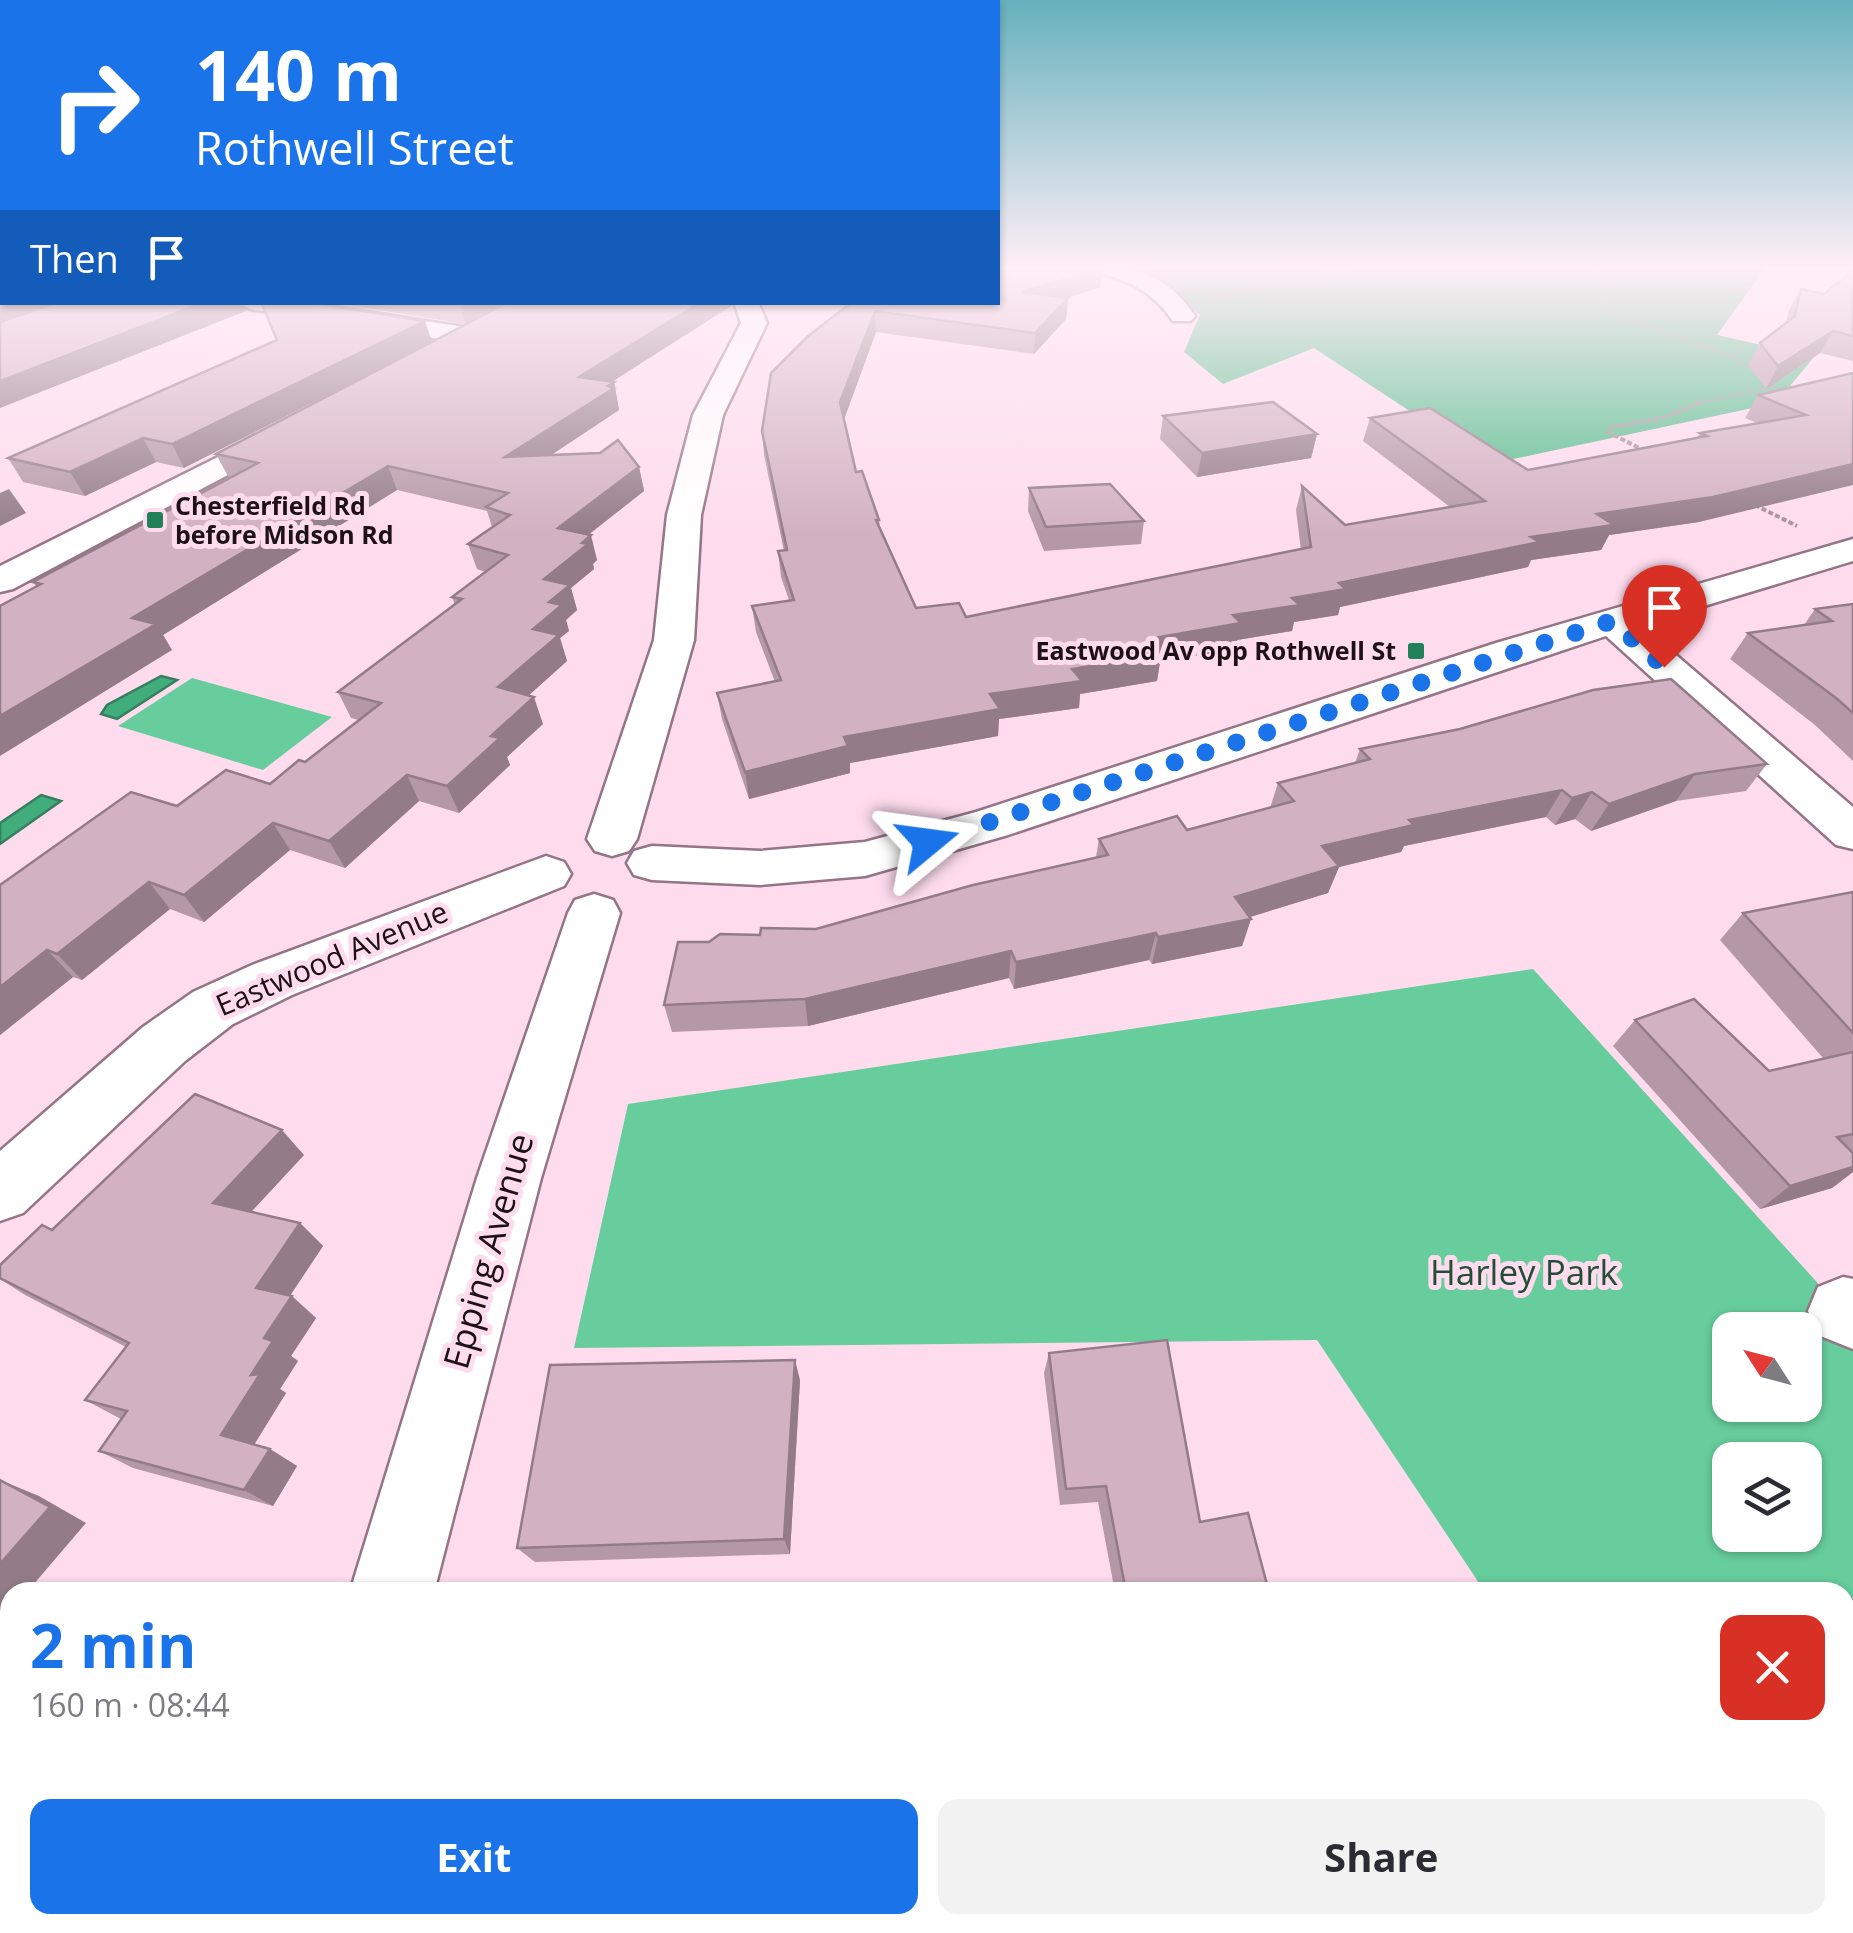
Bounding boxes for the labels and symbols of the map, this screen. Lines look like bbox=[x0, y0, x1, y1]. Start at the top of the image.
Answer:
place label: Chesterfield Rd before Midson Rd bbox=[175, 488, 394, 551]
marker: Chesterfield Rd before Midson Rd bbox=[144, 509, 166, 531]
pin bbox=[1622, 565, 1707, 668]
place label: Eastwood Av opp Rothwell St bbox=[1036, 633, 1396, 667]
marker: Eastwood Av opp Rothwell St bbox=[1405, 640, 1427, 662]
position arrow bbox=[876, 790, 980, 894]
street label: Eastwood Avenue bbox=[209, 890, 454, 1025]
street label: Epping Avenue bbox=[432, 1128, 544, 1374]
park label: Harley Park bbox=[1430, 1248, 1619, 1295]
north arrow bbox=[1712, 1312, 1822, 1422]

